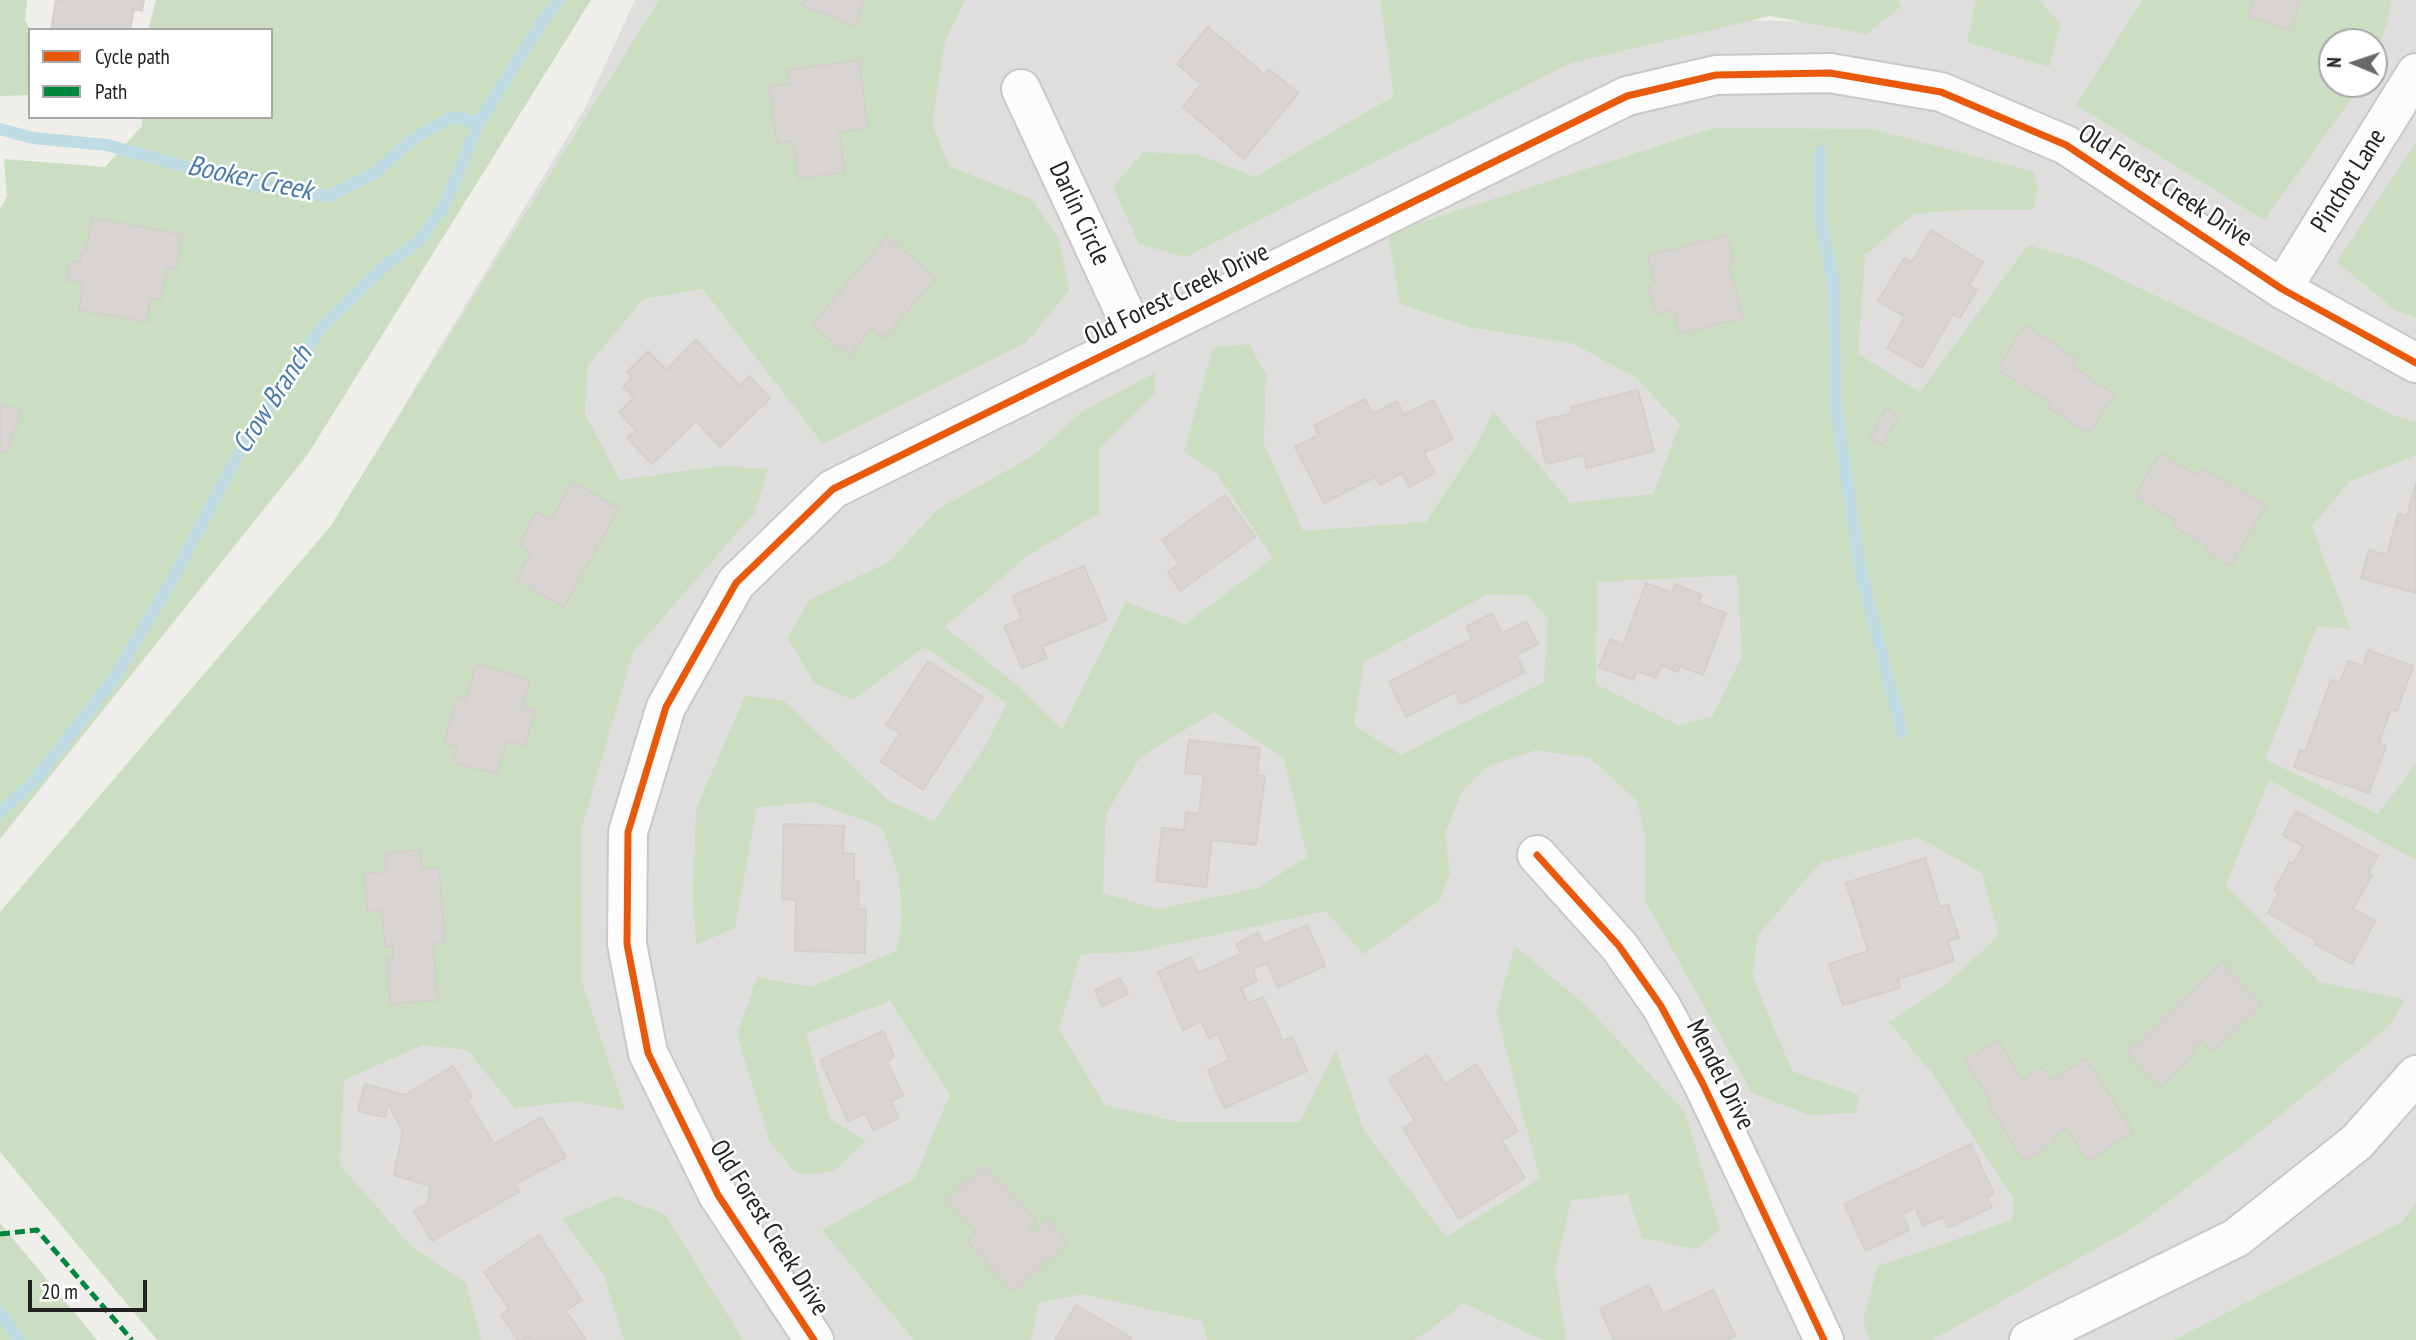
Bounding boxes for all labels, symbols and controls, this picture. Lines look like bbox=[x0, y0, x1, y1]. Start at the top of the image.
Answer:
legend bbox=[28, 28, 273, 119]
north arrow bbox=[2318, 28, 2388, 98]
text: Cycle path bbox=[95, 43, 170, 70]
text: N bbox=[2322, 57, 2346, 68]
text: Path bbox=[95, 78, 127, 105]
street label: Old Forest Creek Drive bbox=[2072, 118, 2258, 254]
street label: Pinchot Lane bbox=[2305, 123, 2393, 239]
water label: Booker Creek bbox=[184, 149, 316, 209]
street label: Darlin Circle bbox=[1042, 157, 1116, 271]
street label: Old Forest Creek Drive bbox=[1080, 237, 1274, 353]
water label: Crow Branch bbox=[226, 340, 320, 460]
street label: Mendel Drive bbox=[1679, 1015, 1761, 1135]
street label: Old Forest Creek Drive bbox=[702, 1134, 836, 1322]
scale bar bbox=[32, 1266, 150, 1310]
text: 20 m bbox=[41, 1278, 78, 1305]

